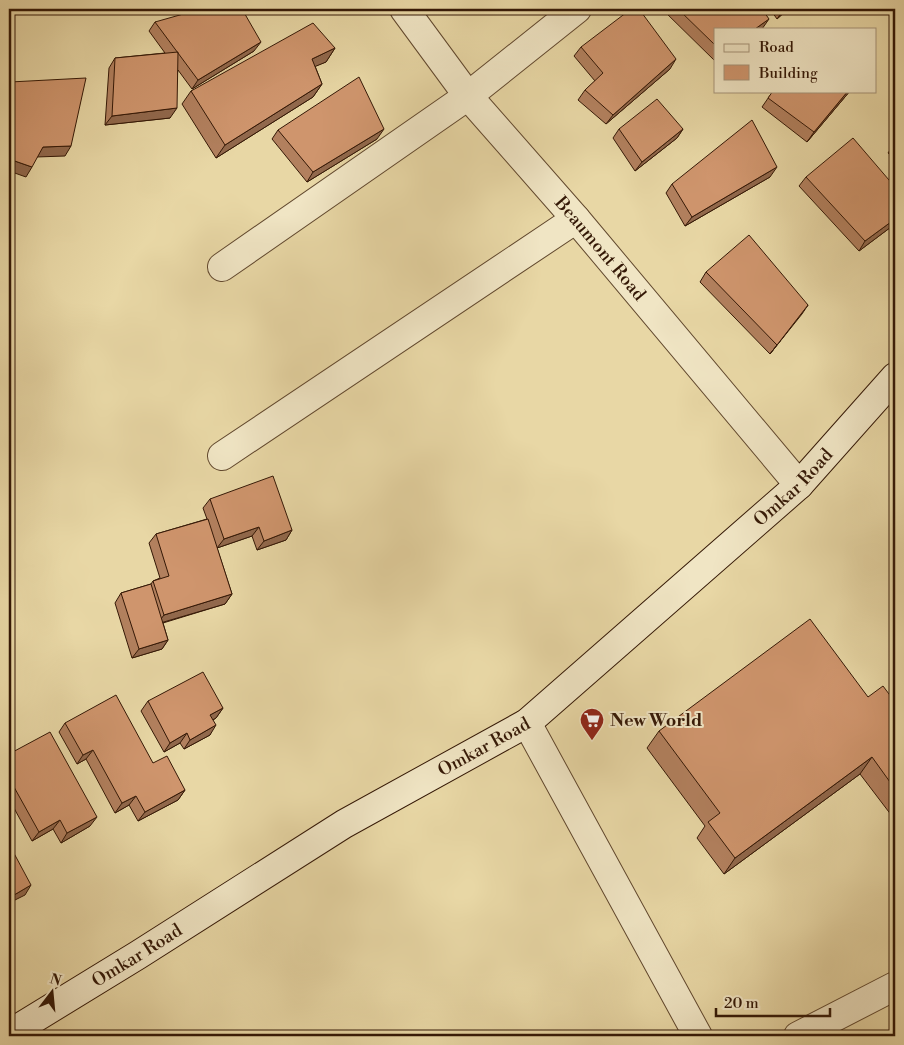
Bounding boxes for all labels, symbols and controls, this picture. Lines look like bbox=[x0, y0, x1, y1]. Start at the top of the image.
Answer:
legend bbox=[714, 28, 876, 92]
text: Road bbox=[759, 38, 794, 57]
text: Building bbox=[758, 64, 818, 83]
street label: Beaumont Road bbox=[549, 191, 652, 306]
street label: Omkar Road bbox=[749, 443, 838, 531]
supermarket icon: New World bbox=[579, 707, 605, 741]
place label: New World bbox=[610, 709, 702, 732]
street label: Omkar Road bbox=[433, 712, 535, 782]
street label: Omkar Road bbox=[87, 918, 187, 992]
north arrow bbox=[28, 968, 78, 1018]
text: N bbox=[48, 970, 63, 991]
scale bar bbox=[716, 985, 830, 1017]
text: 20 m bbox=[724, 994, 759, 1013]

